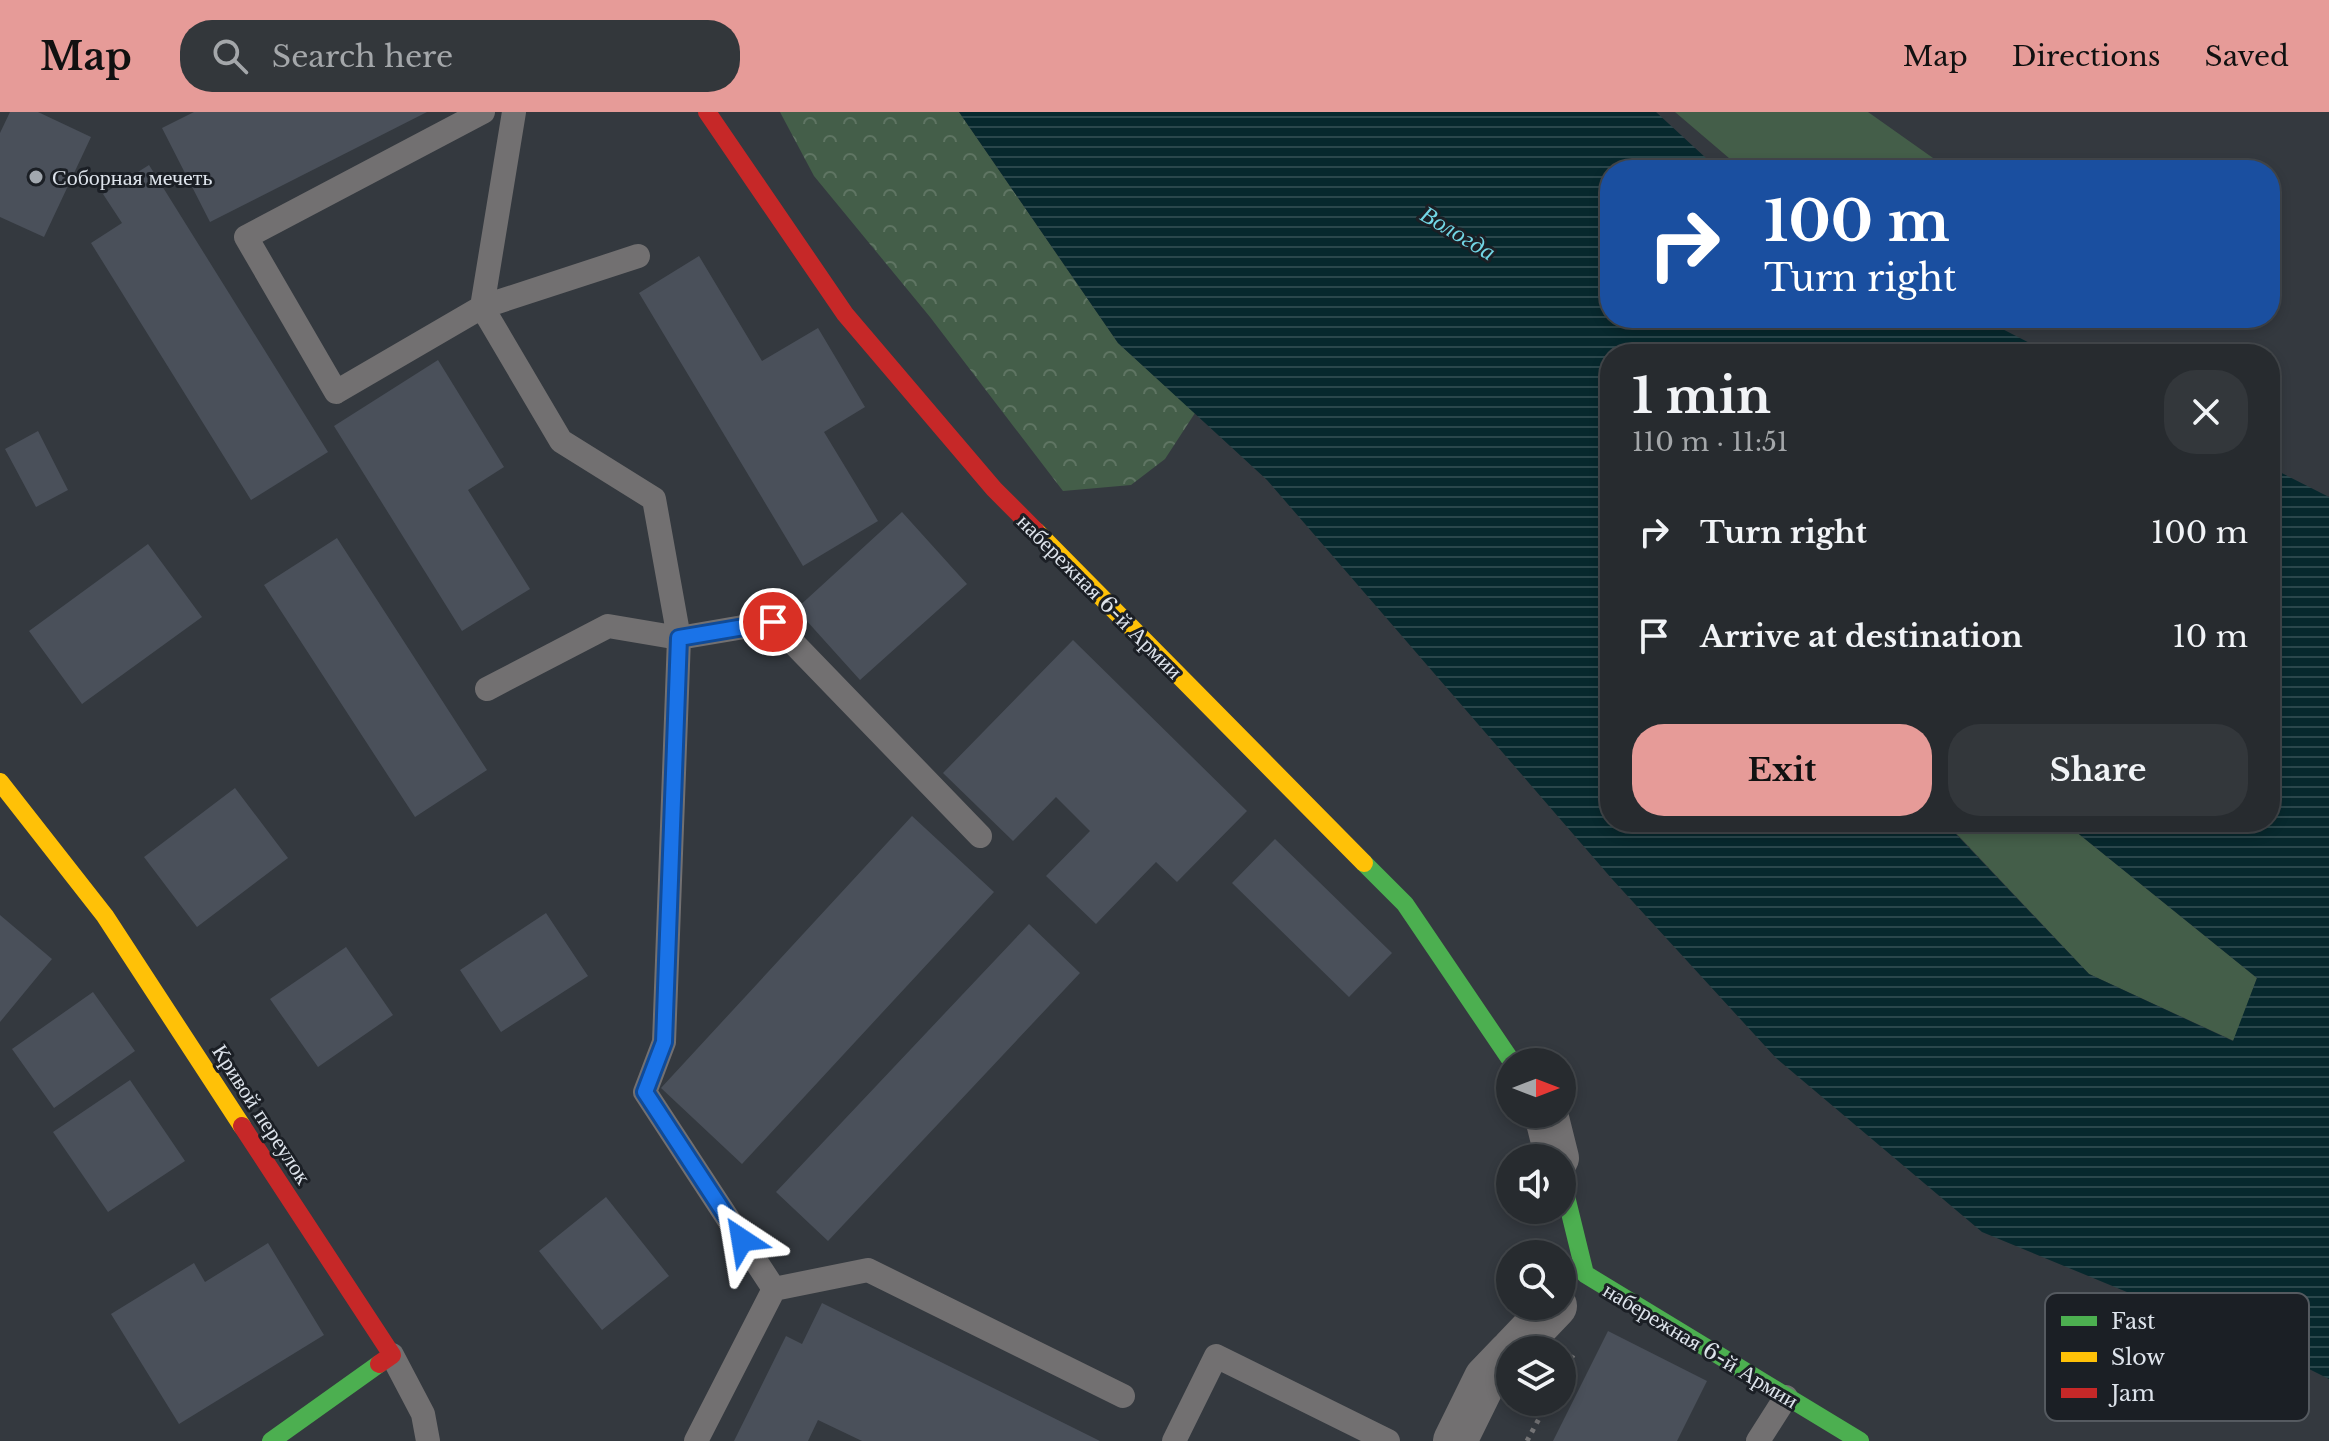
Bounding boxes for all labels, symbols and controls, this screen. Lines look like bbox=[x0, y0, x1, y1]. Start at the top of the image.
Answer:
search box bbox=[180, 20, 740, 92]
text: Map bbox=[40, 33, 132, 80]
icon: search bbox=[208, 34, 252, 78]
text: Search here bbox=[272, 38, 453, 75]
text: Map bbox=[1903, 39, 1968, 74]
text: Directions bbox=[2012, 39, 2161, 74]
text: Saved bbox=[2205, 39, 2289, 74]
place label: Соборная мечеть bbox=[52, 164, 212, 191]
marker: Соборная мечеть bbox=[27, 168, 45, 186]
text: 100 m bbox=[1764, 187, 1950, 256]
icon: right bbox=[1632, 192, 1736, 296]
water label: Вологда bbox=[1416, 199, 1501, 266]
text: Turn right bbox=[1764, 256, 1957, 301]
text: 1 min bbox=[1632, 366, 1771, 426]
button: close bbox=[2164, 370, 2248, 454]
text: 110 m · 11:51 bbox=[1632, 426, 1788, 458]
street label: набережная 6-й Армии bbox=[1011, 508, 1188, 685]
icon: right bbox=[1632, 510, 1676, 554]
text: Turn right bbox=[1700, 514, 1867, 551]
text: 100 m bbox=[2151, 514, 2248, 551]
pin bbox=[739, 588, 807, 656]
icon: arrive bbox=[751, 600, 795, 644]
icon: arrive bbox=[1632, 614, 1676, 658]
text: Arrive at destination bbox=[1700, 618, 2023, 655]
text: 10 m bbox=[2172, 618, 2248, 655]
button: Exit bbox=[1632, 724, 1932, 816]
button: Share bbox=[1948, 724, 2248, 816]
street label: Кривой переулок bbox=[206, 1039, 317, 1189]
north arrow bbox=[1496, 1048, 1576, 1128]
map controls bbox=[1496, 1048, 1576, 1416]
button: sound bbox=[1496, 1144, 1576, 1224]
position arrow bbox=[700, 1198, 784, 1282]
button: search bbox=[1496, 1240, 1576, 1320]
street label: набережная 6-й Армии bbox=[1598, 1277, 1803, 1414]
legend bbox=[2045, 1293, 2309, 1421]
text: Fast bbox=[2111, 1308, 2156, 1335]
button: layers bbox=[1496, 1336, 1576, 1416]
text: Slow bbox=[2111, 1344, 2165, 1371]
text: Jam bbox=[2108, 1380, 2155, 1407]

